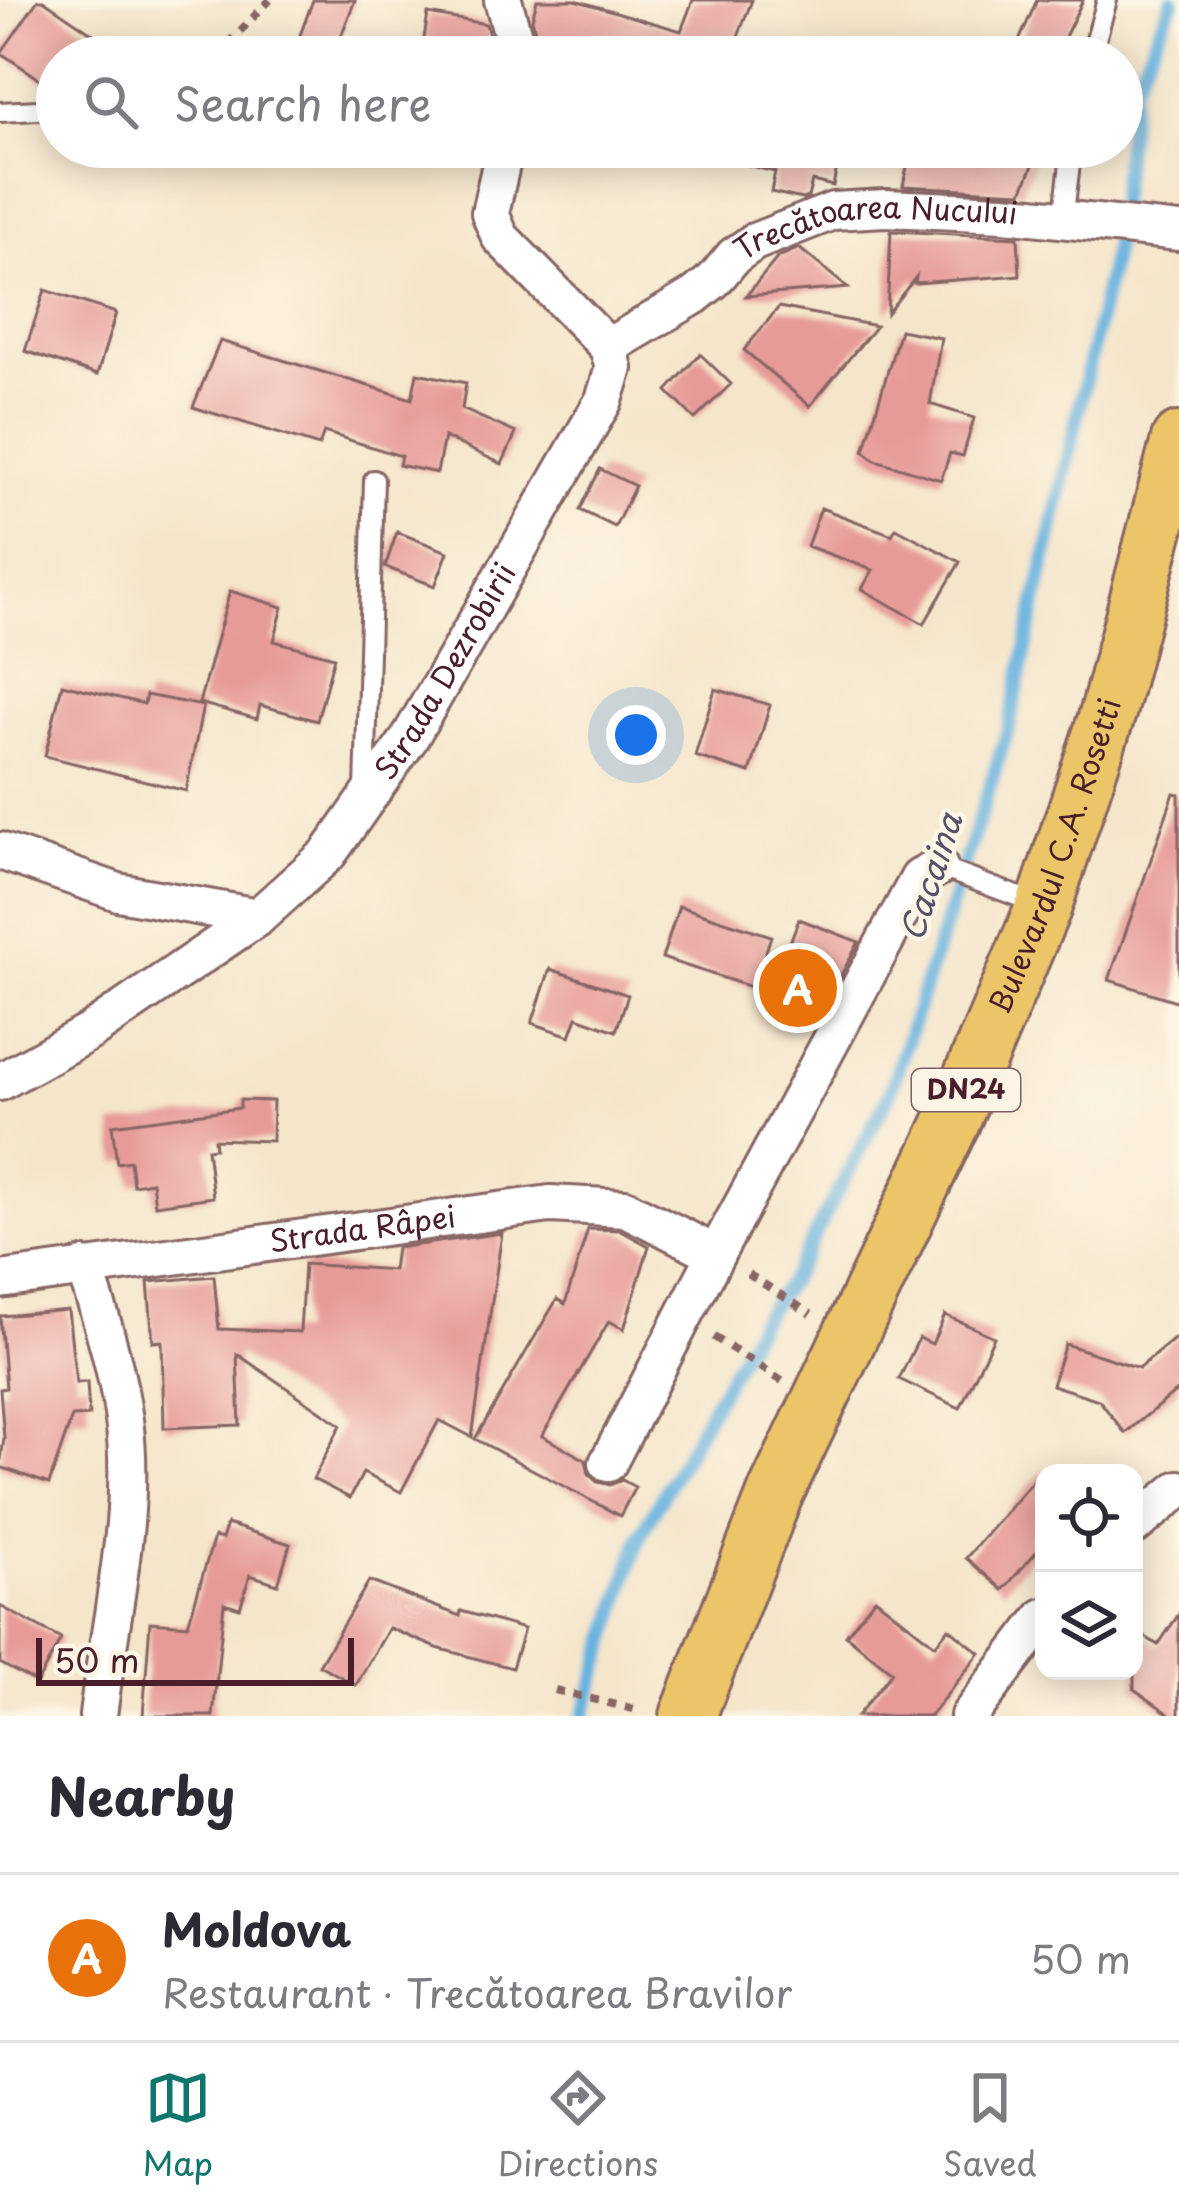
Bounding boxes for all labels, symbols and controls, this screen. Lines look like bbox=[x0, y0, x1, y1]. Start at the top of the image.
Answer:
search box bbox=[36, 36, 1143, 168]
text: Search here bbox=[174, 68, 431, 136]
icon: search bbox=[78, 69, 144, 135]
street label: Trecătoarea Nucului bbox=[723, 183, 1020, 270]
street label: Strada Dezrobirii bbox=[362, 554, 526, 788]
street label: Bulevardul C.A. Rosetti bbox=[976, 693, 1131, 1020]
your location bbox=[606, 705, 666, 765]
water label: Cacaina bbox=[885, 805, 974, 947]
pin: A bbox=[759, 943, 837, 1033]
road number: DN24 bbox=[912, 1069, 1020, 1111]
street label: Strada Râpei bbox=[266, 1192, 458, 1263]
map controls bbox=[1035, 1464, 1143, 1680]
button: locate bbox=[1035, 1464, 1143, 1572]
button: layers bbox=[1035, 1572, 1143, 1680]
scale bar bbox=[36, 1632, 354, 1685]
text: 50 m bbox=[54, 1634, 140, 1684]
text: Nearby bbox=[48, 1756, 235, 1833]
text: Moldova bbox=[162, 1894, 351, 1962]
text: A bbox=[72, 1928, 102, 1987]
text: 50 m bbox=[1030, 1928, 1131, 1987]
text: Restaurant · Trecătoarea Bravilor bbox=[162, 1962, 792, 2021]
tab: Map bbox=[142, 2065, 213, 2187]
tab: Directions bbox=[498, 2065, 658, 2187]
tab: Saved bbox=[943, 2065, 1037, 2187]

